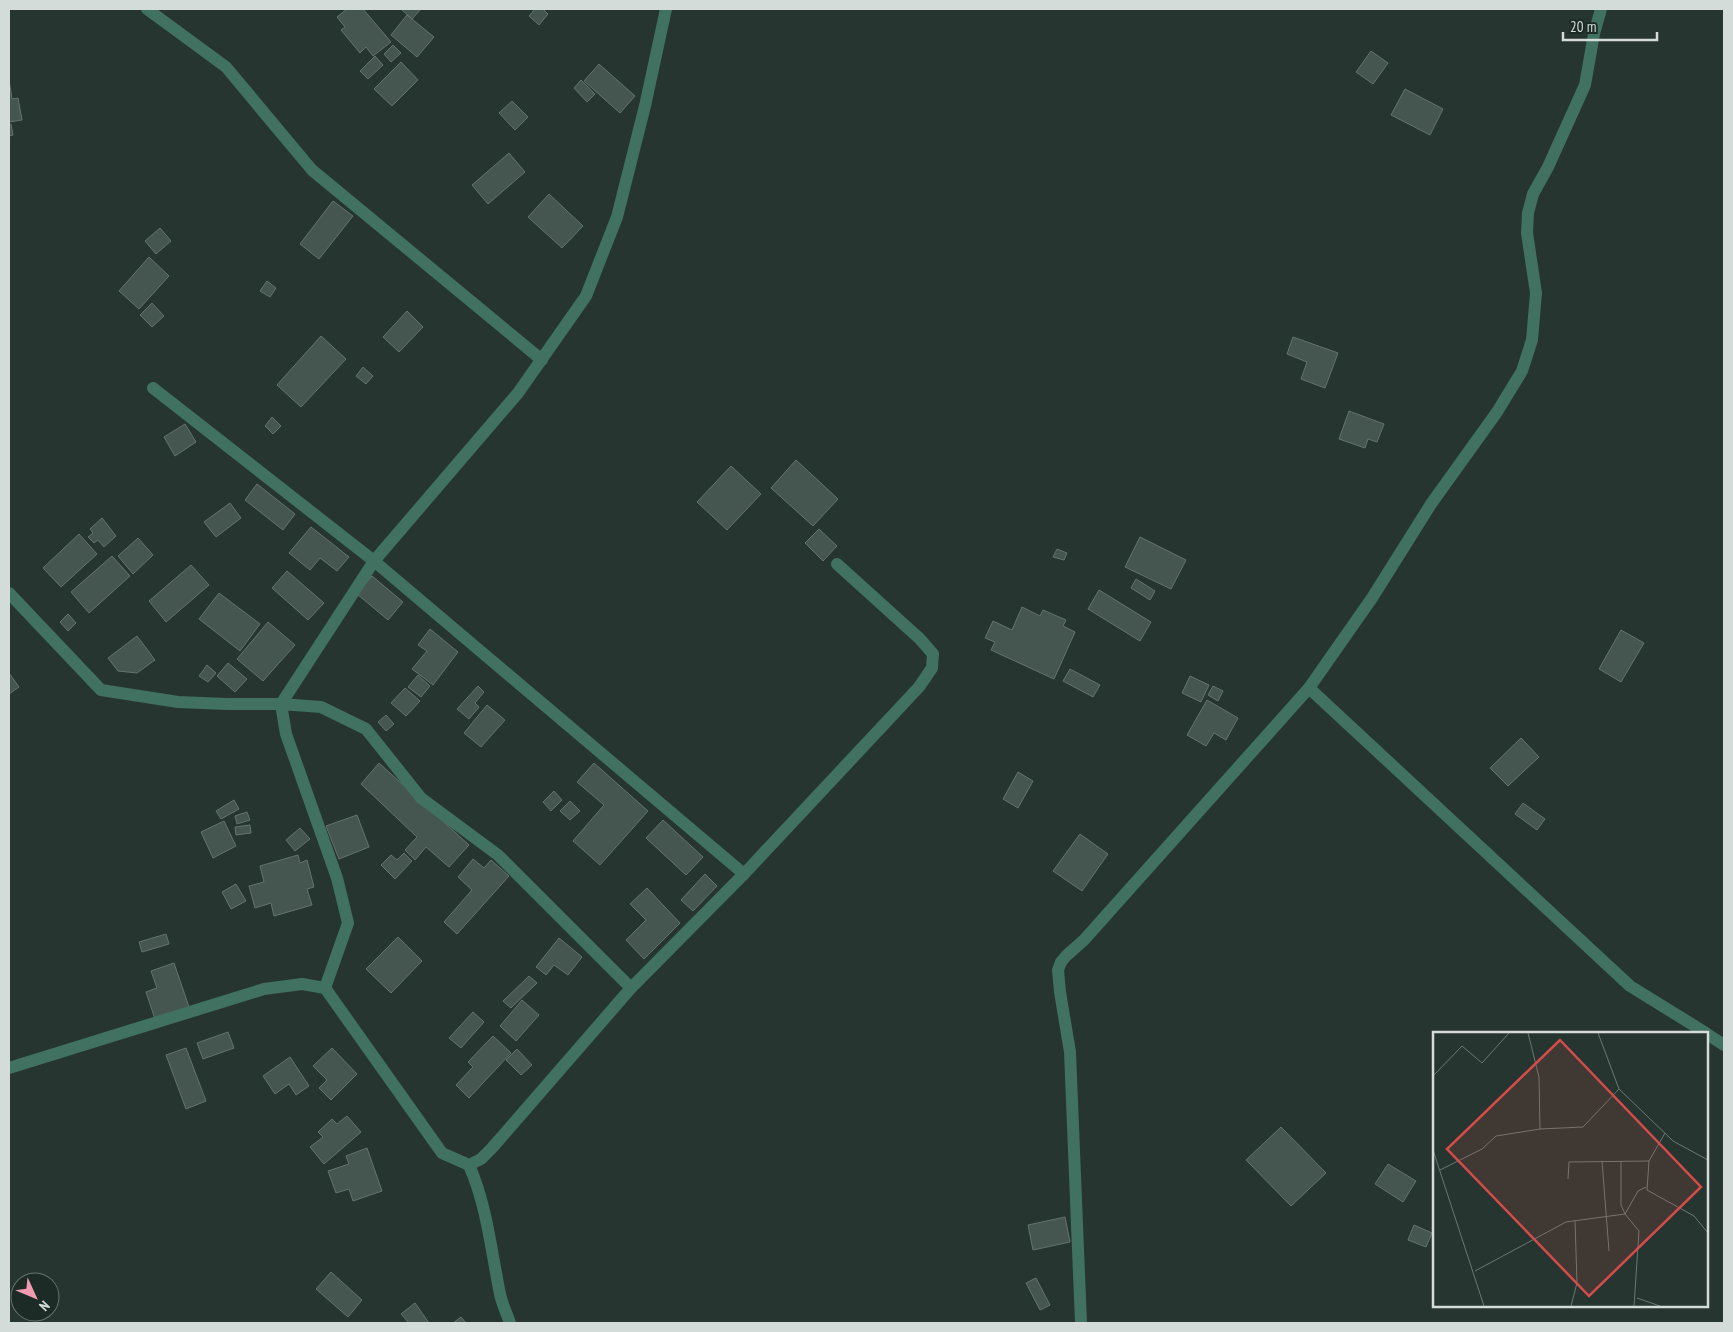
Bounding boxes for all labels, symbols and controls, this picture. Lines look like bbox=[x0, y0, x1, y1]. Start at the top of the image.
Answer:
scale bar bbox=[1563, 10, 1657, 42]
text: 20 m bbox=[1570, 17, 1596, 36]
inset map bbox=[1433, 1032, 1708, 1307]
north arrow bbox=[10, 1272, 60, 1322]
text: N bbox=[35, 1297, 53, 1315]

